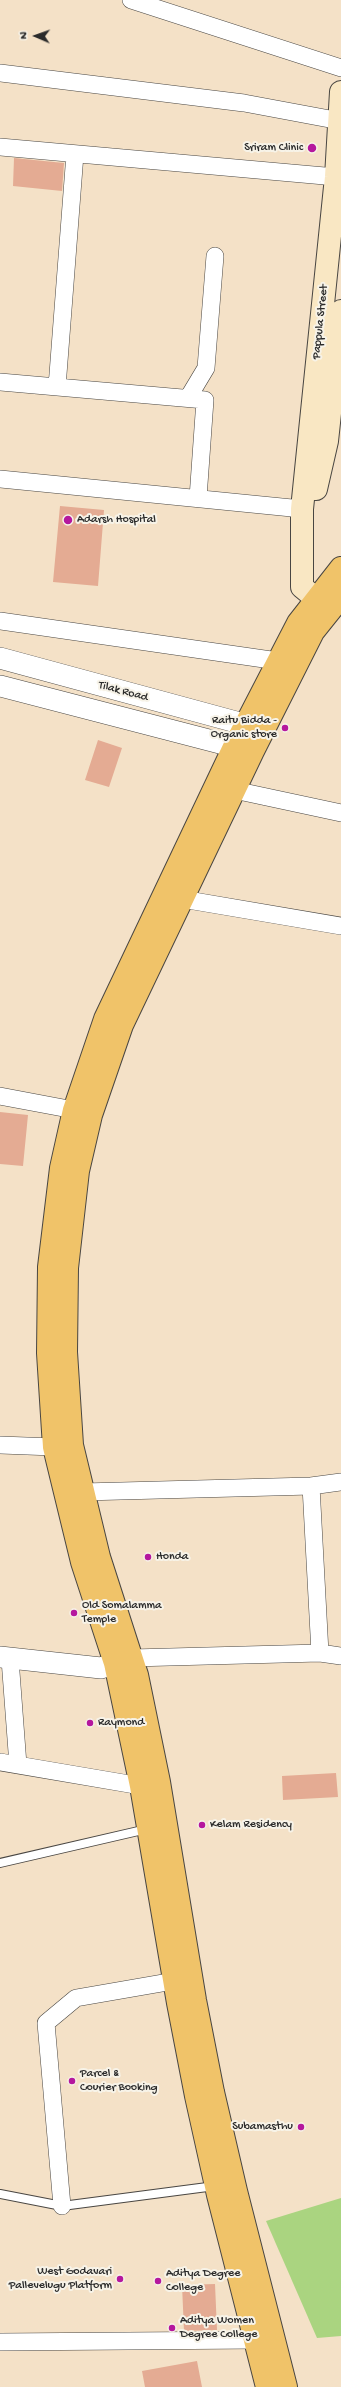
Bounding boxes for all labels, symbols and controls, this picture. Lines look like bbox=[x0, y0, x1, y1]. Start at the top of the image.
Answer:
north arrow bbox=[16, 16, 56, 56]
text: N bbox=[18, 32, 30, 39]
place label: Sriram Clinic bbox=[244, 141, 303, 155]
marker: Sriram Clinic bbox=[306, 142, 318, 154]
street label: Pappula Street bbox=[310, 284, 332, 360]
place label: Adarsh Hospital bbox=[77, 513, 156, 527]
marker: Adarsh Hospital bbox=[62, 514, 74, 526]
street label: Tilak Road bbox=[97, 678, 149, 706]
place label: Raitu Bidda - Organic store bbox=[211, 714, 277, 742]
marker: Raitu Bidda - Organic store bbox=[280, 723, 290, 733]
place label: Honda bbox=[156, 1550, 188, 1564]
marker: Honda bbox=[143, 1552, 153, 1562]
place label: Old Somalamma Temple bbox=[82, 1599, 162, 1627]
marker: Old Somalamma Temple bbox=[69, 1608, 79, 1618]
place label: Raymond bbox=[98, 1716, 144, 1730]
marker: Raymond bbox=[85, 1718, 95, 1728]
place label: Kelam Residency bbox=[210, 1818, 292, 1832]
marker: Kelam Residency bbox=[197, 1820, 207, 1830]
place label: Parcel & Courier Booking bbox=[80, 2067, 158, 2095]
marker: Parcel & Courier Booking bbox=[67, 2076, 77, 2086]
place label: Subamasthu bbox=[232, 2120, 293, 2134]
marker: Subamasthu bbox=[296, 2122, 306, 2132]
place label: West Godavari Pallevelugu Platform bbox=[9, 2265, 112, 2293]
place label: Aditya Degree College bbox=[166, 2267, 240, 2295]
marker: West Godavari Pallevelugu Platform bbox=[115, 2274, 125, 2284]
marker: Aditya Degree College bbox=[153, 2276, 163, 2286]
place label: Aditya Women Degree College bbox=[180, 2314, 258, 2342]
marker: Aditya Women Degree College bbox=[167, 2323, 177, 2333]

